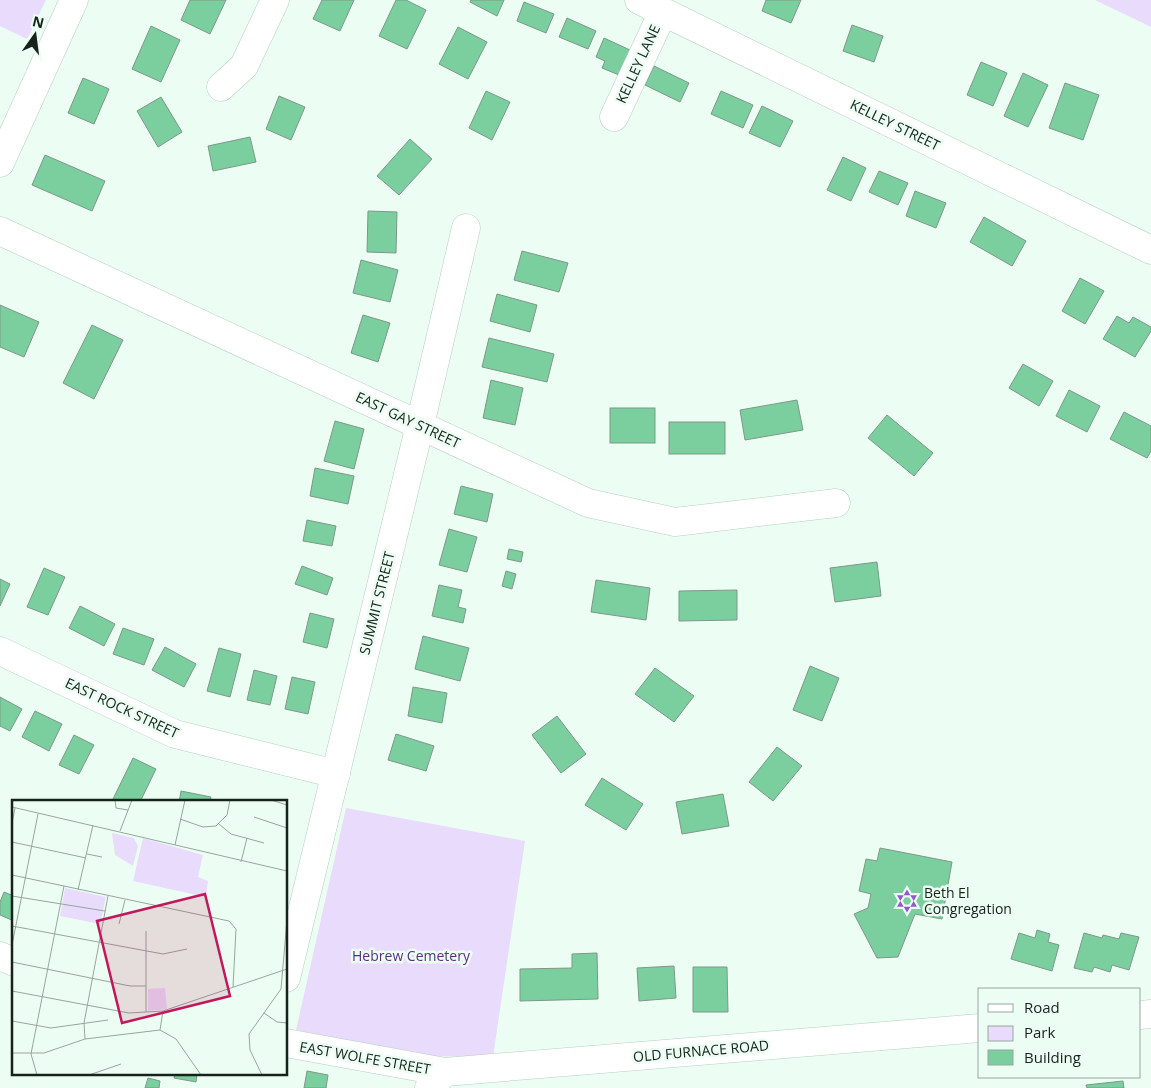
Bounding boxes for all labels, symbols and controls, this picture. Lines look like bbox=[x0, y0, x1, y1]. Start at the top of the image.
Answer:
north arrow bbox=[10, 10, 60, 60]
text: N bbox=[30, 11, 46, 32]
street label: KELLEY LANE bbox=[611, 21, 664, 106]
street label: KELLEY STREET bbox=[847, 95, 943, 155]
street label: EAST GAY STREET bbox=[353, 387, 464, 452]
street label: SUMMIT STREET bbox=[355, 549, 399, 656]
street label: EAST ROCK STREET bbox=[62, 673, 182, 742]
inset map bbox=[12, 800, 288, 1076]
place label: Beth El Congregation bbox=[924, 883, 1012, 918]
synagogue icon: Beth El Congregation bbox=[894, 888, 920, 914]
park label: Hebrew Cemetery bbox=[352, 946, 471, 965]
legend bbox=[978, 988, 1141, 1078]
text: Road bbox=[1024, 997, 1060, 1017]
text: Park bbox=[1024, 1022, 1055, 1042]
street label: OLD FURNACE ROAD bbox=[632, 1035, 770, 1066]
street label: EAST WOLFE STREET bbox=[298, 1037, 432, 1078]
text: Building bbox=[1024, 1047, 1081, 1067]

